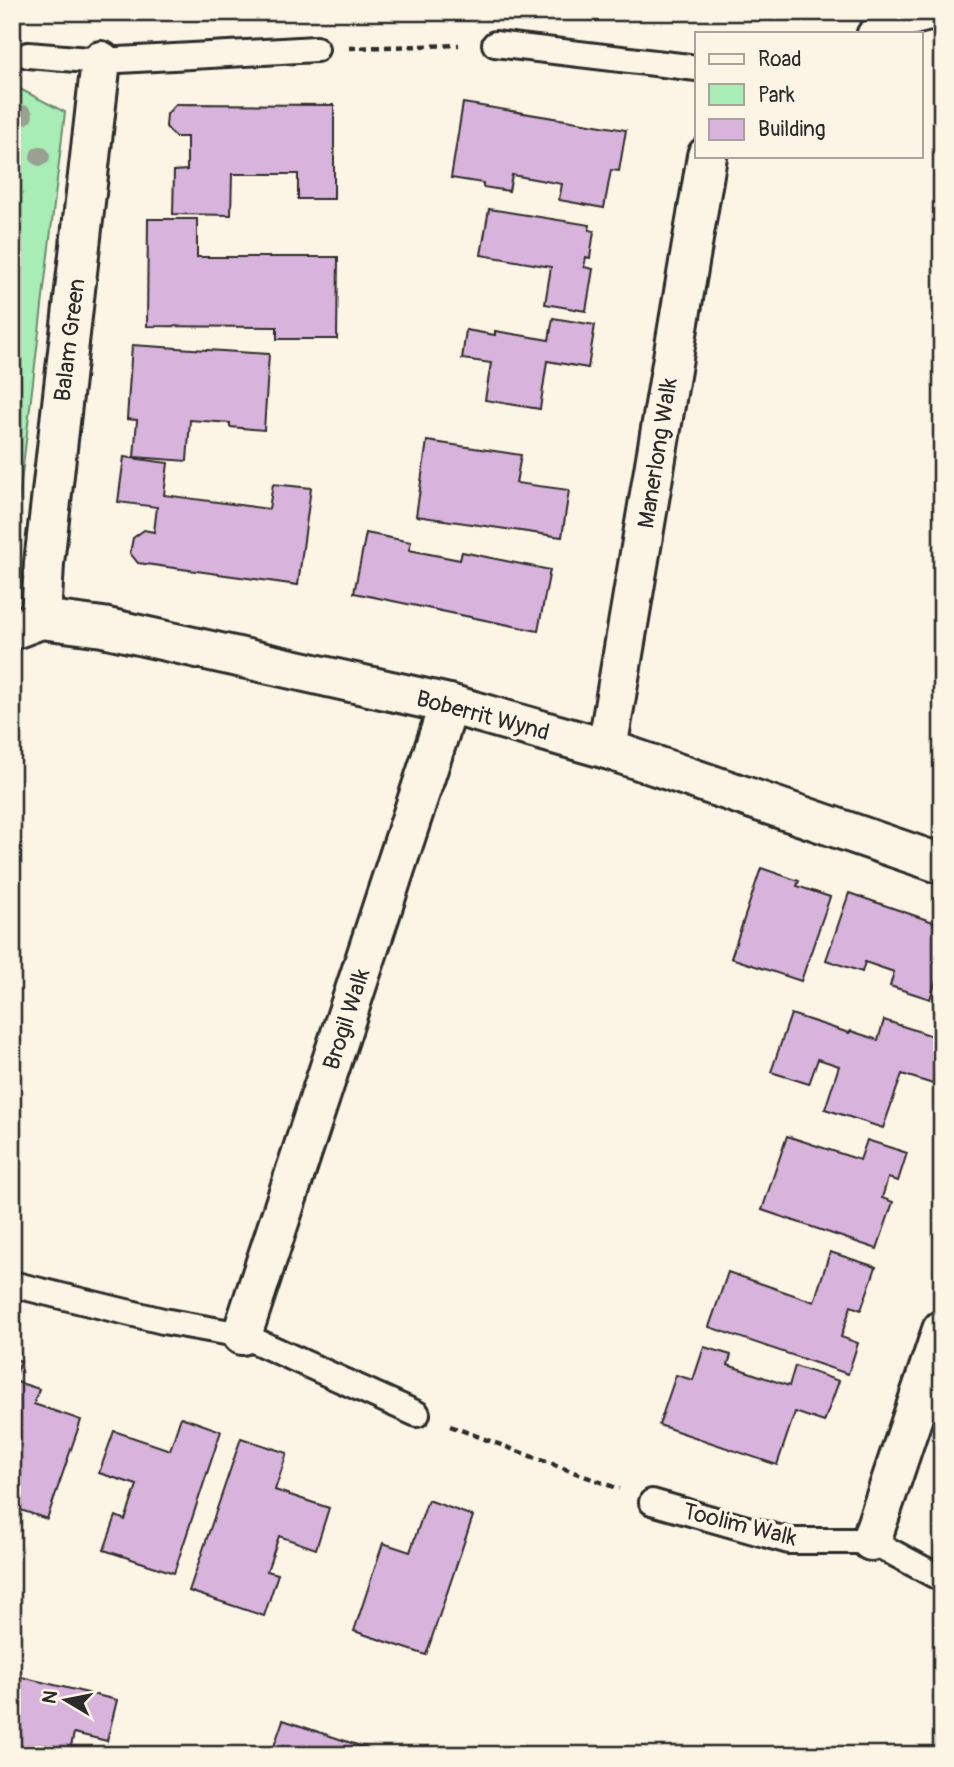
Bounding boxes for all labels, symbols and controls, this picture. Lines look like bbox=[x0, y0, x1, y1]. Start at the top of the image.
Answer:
legend bbox=[695, 32, 922, 158]
text: Road bbox=[758, 46, 802, 73]
text: Park bbox=[758, 82, 795, 109]
text: Building bbox=[758, 116, 825, 143]
street label: Balam Green bbox=[48, 277, 91, 403]
street label: Manerlong Walk bbox=[631, 375, 684, 530]
street label: Boberrit Wynd bbox=[413, 684, 553, 747]
street label: Brogil Walk bbox=[317, 965, 377, 1073]
street label: Toolim Walk bbox=[680, 1496, 800, 1553]
north arrow bbox=[32, 1666, 102, 1736]
text: N bbox=[37, 1689, 63, 1706]

